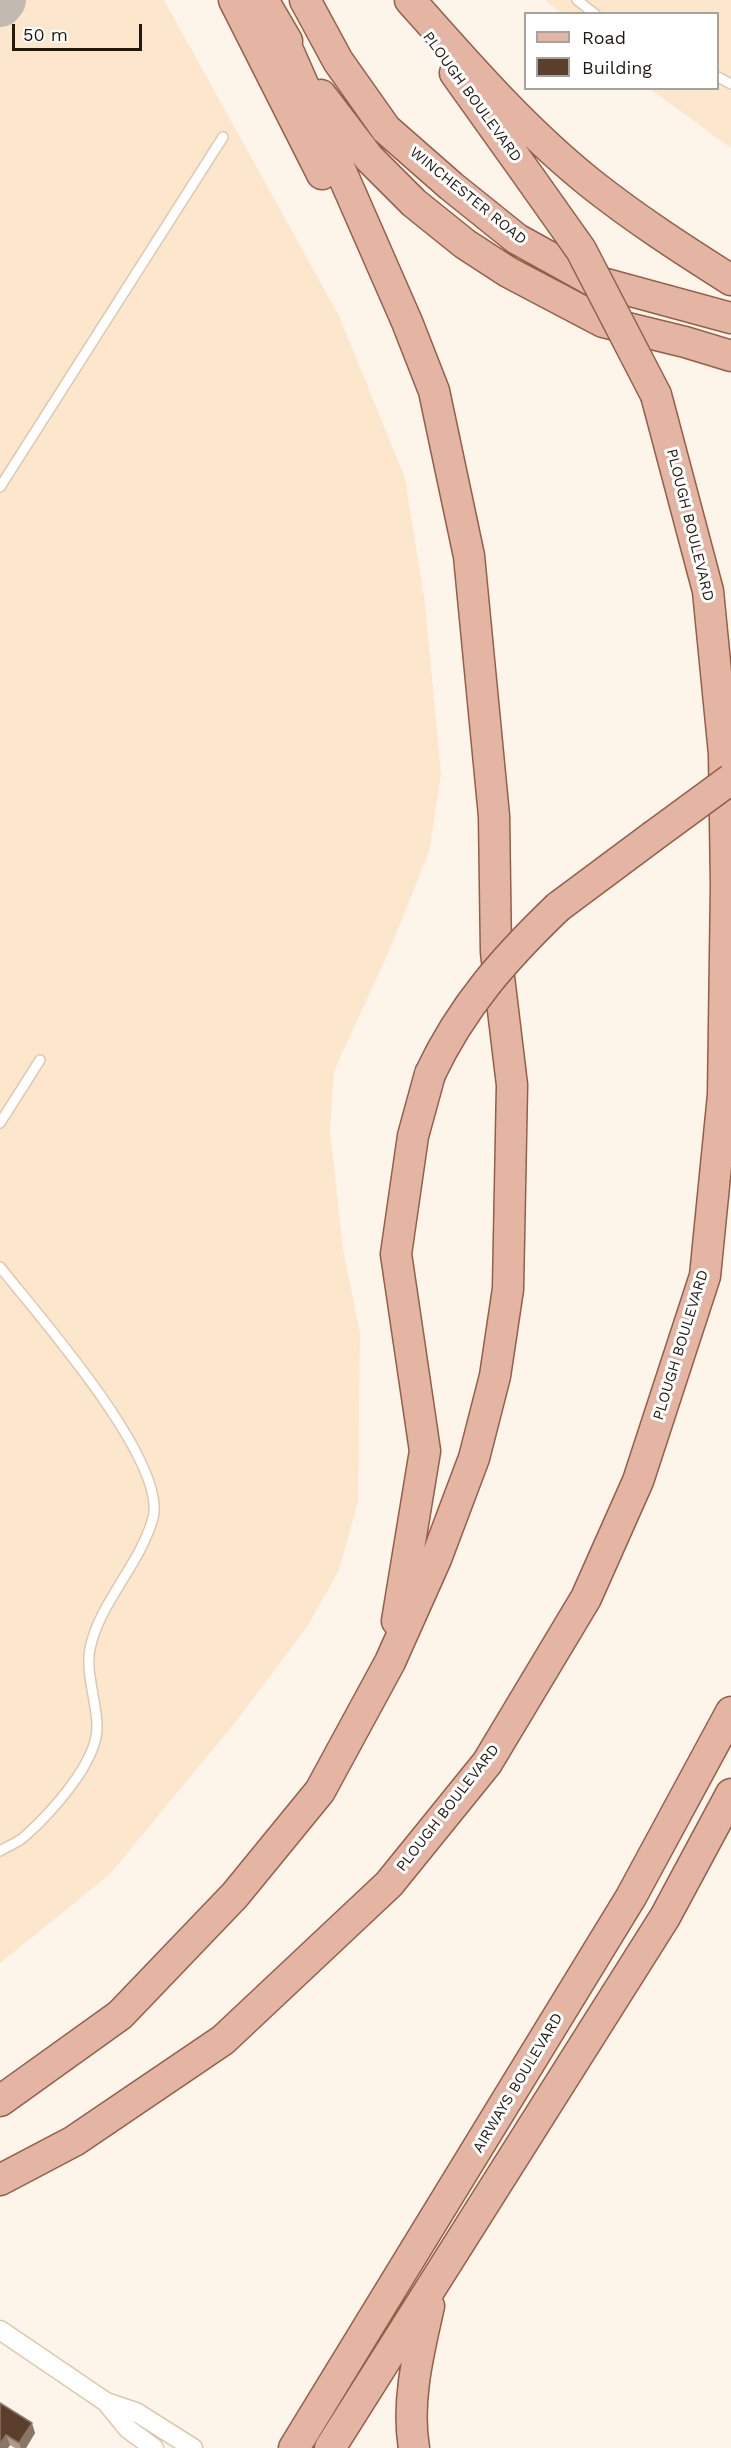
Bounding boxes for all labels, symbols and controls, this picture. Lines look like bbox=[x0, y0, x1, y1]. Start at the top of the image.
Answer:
scale bar bbox=[15, 12, 146, 50]
legend bbox=[524, 12, 719, 90]
text: 50 m bbox=[23, 24, 68, 45]
text: Road bbox=[582, 27, 626, 48]
street label: PLOUGH BOULEVARD bbox=[419, 28, 525, 166]
text: Building bbox=[582, 57, 652, 78]
street label: WINCHESTER ROAD bbox=[406, 143, 530, 249]
street label: PLOUGH BOULEVARD bbox=[662, 447, 718, 603]
street label: PLOUGH BOULEVARD bbox=[650, 1268, 712, 1422]
street label: PLOUGH BOULEVARD bbox=[393, 1741, 503, 1875]
street label: AIRWAYS BOULEVARD bbox=[469, 2010, 567, 2156]

